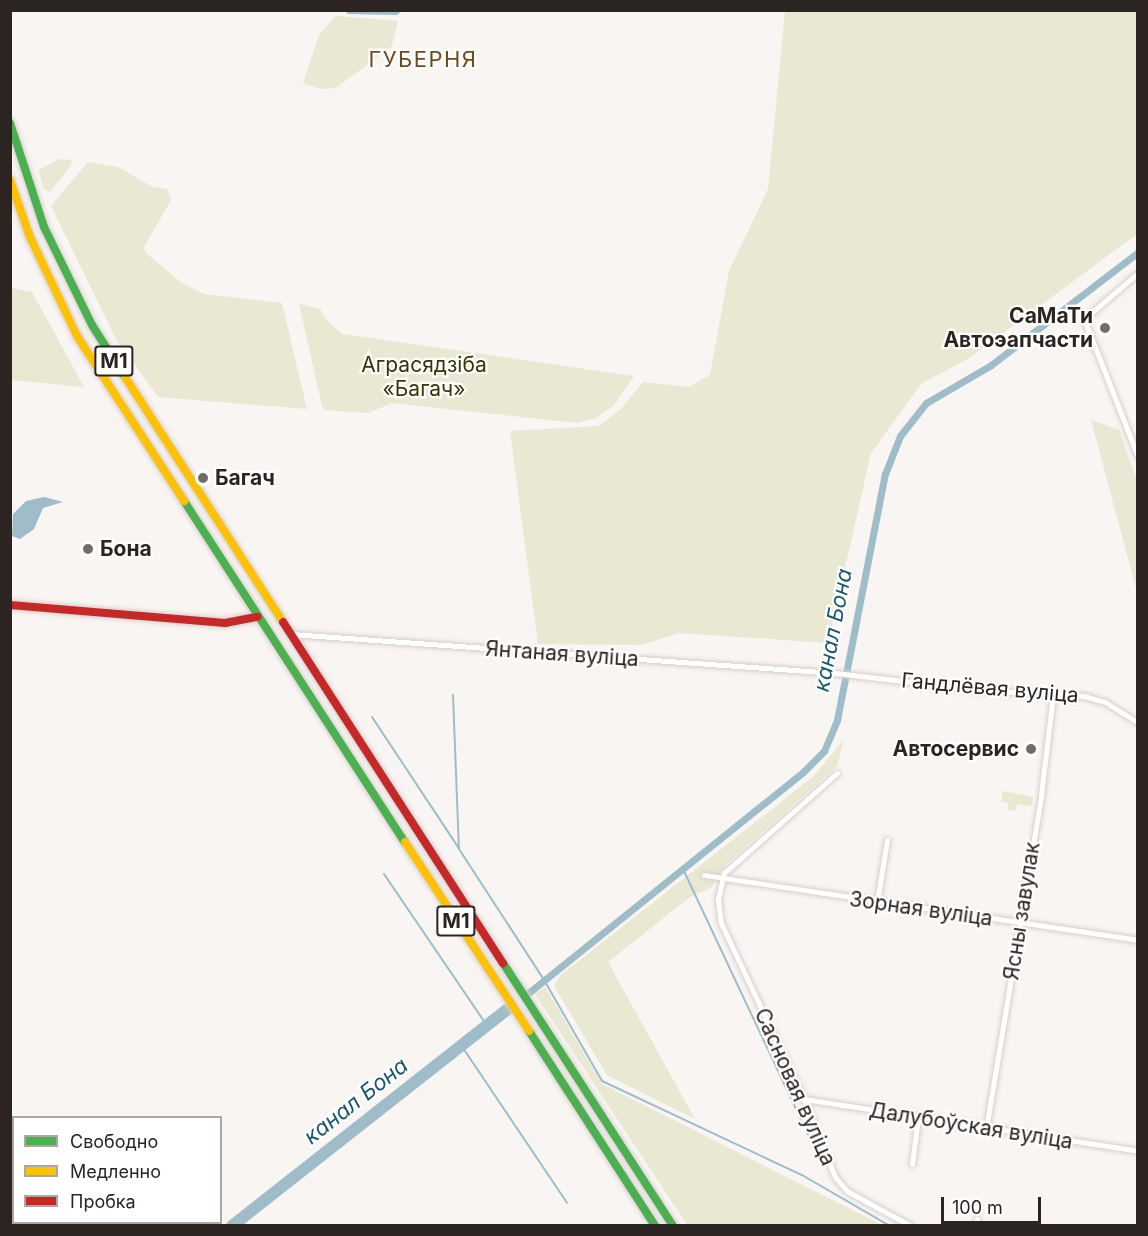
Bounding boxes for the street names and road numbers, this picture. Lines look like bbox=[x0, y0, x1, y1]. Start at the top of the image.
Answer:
road number: М1 bbox=[93, 344, 135, 378]
street label: Янтаная вуліца bbox=[485, 636, 639, 672]
street label: Гандлёвая вуліца bbox=[900, 668, 1080, 708]
street label: Ясны завулак bbox=[999, 840, 1045, 982]
street label: Зорная вуліца bbox=[848, 886, 994, 932]
road number: М1 bbox=[435, 904, 477, 938]
street label: Сасновая вуліца bbox=[749, 1004, 841, 1170]
street label: Далубоўская вуліца bbox=[868, 1097, 1074, 1155]

